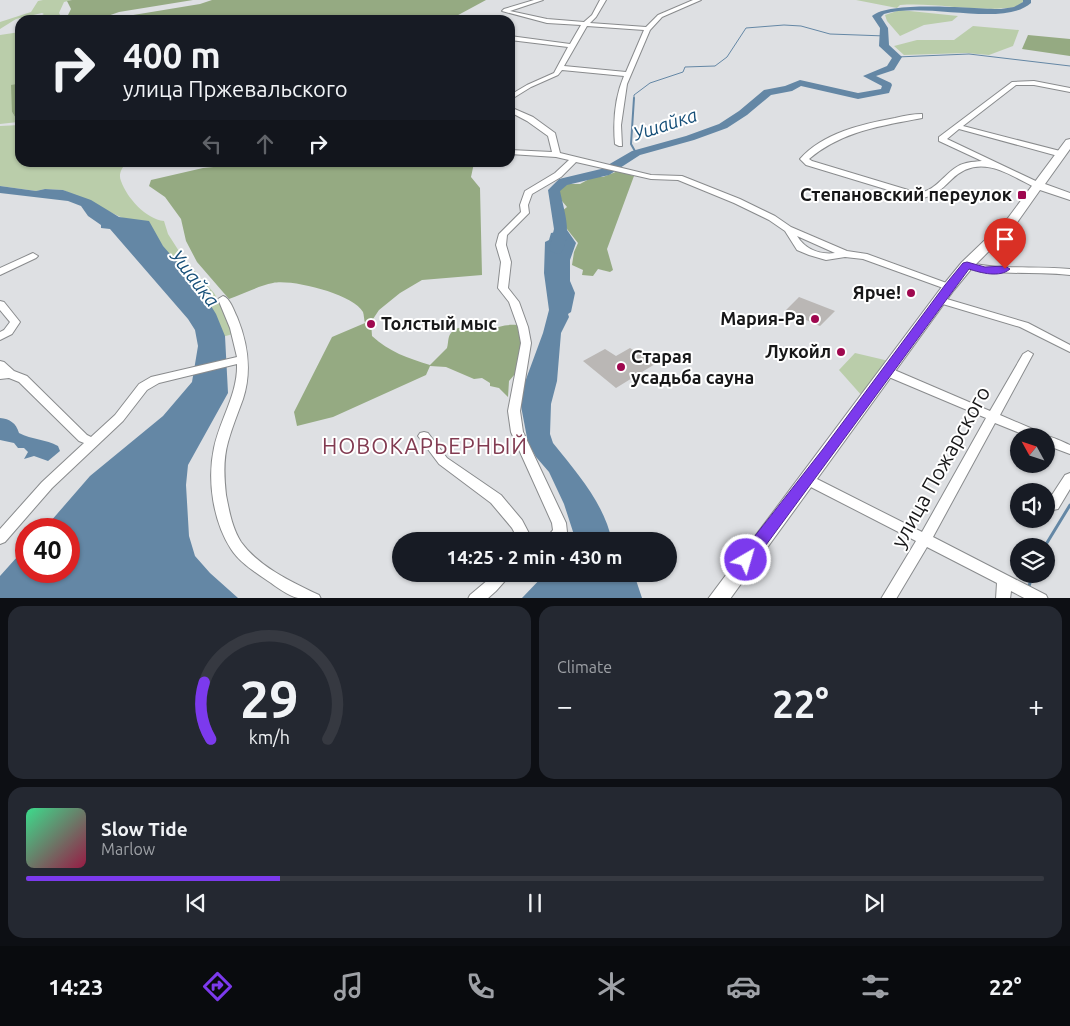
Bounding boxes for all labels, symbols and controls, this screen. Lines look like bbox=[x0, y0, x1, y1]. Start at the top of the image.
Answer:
icon: right bbox=[40, 35, 105, 100]
text: 400 m bbox=[123, 35, 221, 75]
text: улица Пржевальского bbox=[123, 76, 348, 101]
water label: Ушайка bbox=[629, 103, 700, 145]
icon: left bbox=[198, 130, 226, 158]
icon: ahead bbox=[251, 130, 279, 158]
icon: right bbox=[304, 130, 332, 158]
place label: Степановский переулок bbox=[800, 184, 1013, 204]
marker: Степановский переулок bbox=[1016, 189, 1028, 201]
pin bbox=[984, 218, 1026, 269]
icon: arrive bbox=[991, 225, 1019, 253]
water label: Ушайка bbox=[165, 244, 224, 311]
place label: Ярче! bbox=[853, 282, 901, 302]
marker: Ярче! bbox=[905, 287, 917, 299]
place label: Мария-Ра bbox=[720, 308, 805, 328]
place label: Толстый мыс bbox=[381, 313, 497, 333]
marker: Мария-Ра bbox=[809, 313, 821, 325]
marker: Толстый мыс bbox=[365, 318, 377, 330]
place label: Лукойл bbox=[765, 341, 831, 361]
place label: Старая усадьба сауна bbox=[631, 346, 754, 387]
marker: Лукойл bbox=[835, 346, 847, 358]
marker: Старая усадьба сауна bbox=[615, 361, 627, 373]
street label: улица Пожарского bbox=[886, 382, 994, 551]
north arrow bbox=[1010, 428, 1055, 472]
map controls bbox=[1010, 428, 1055, 583]
district label: НОВОКАРЬЕРНЫЙ bbox=[322, 433, 528, 458]
button: sound bbox=[1010, 483, 1055, 528]
speed limit sign: 40 bbox=[15, 518, 80, 583]
position arrow bbox=[719, 533, 771, 585]
button: layers bbox=[1010, 538, 1055, 583]
text: 14:25 · 2 min · 430 m bbox=[447, 546, 622, 568]
text: Climate bbox=[557, 658, 612, 676]
text: 29 bbox=[240, 670, 299, 728]
text: 22° bbox=[772, 683, 829, 725]
text: − bbox=[557, 690, 573, 721]
text: + bbox=[1028, 690, 1044, 721]
text: km/h bbox=[249, 727, 290, 747]
text: Slow Tide bbox=[101, 818, 188, 840]
text: Marlow bbox=[101, 840, 155, 858]
icon: previous bbox=[182, 889, 210, 917]
icon: pause bbox=[521, 889, 549, 917]
icon: next bbox=[860, 889, 888, 917]
icon: directions bbox=[200, 969, 235, 1004]
icon: music bbox=[331, 969, 366, 1004]
icon: phone bbox=[463, 969, 498, 1004]
icon: climate bbox=[594, 969, 629, 1004]
icon: car bbox=[726, 969, 761, 1004]
icon: filters bbox=[858, 969, 893, 1004]
text: 14:23 bbox=[48, 974, 103, 999]
text: 22° bbox=[989, 974, 1022, 999]

